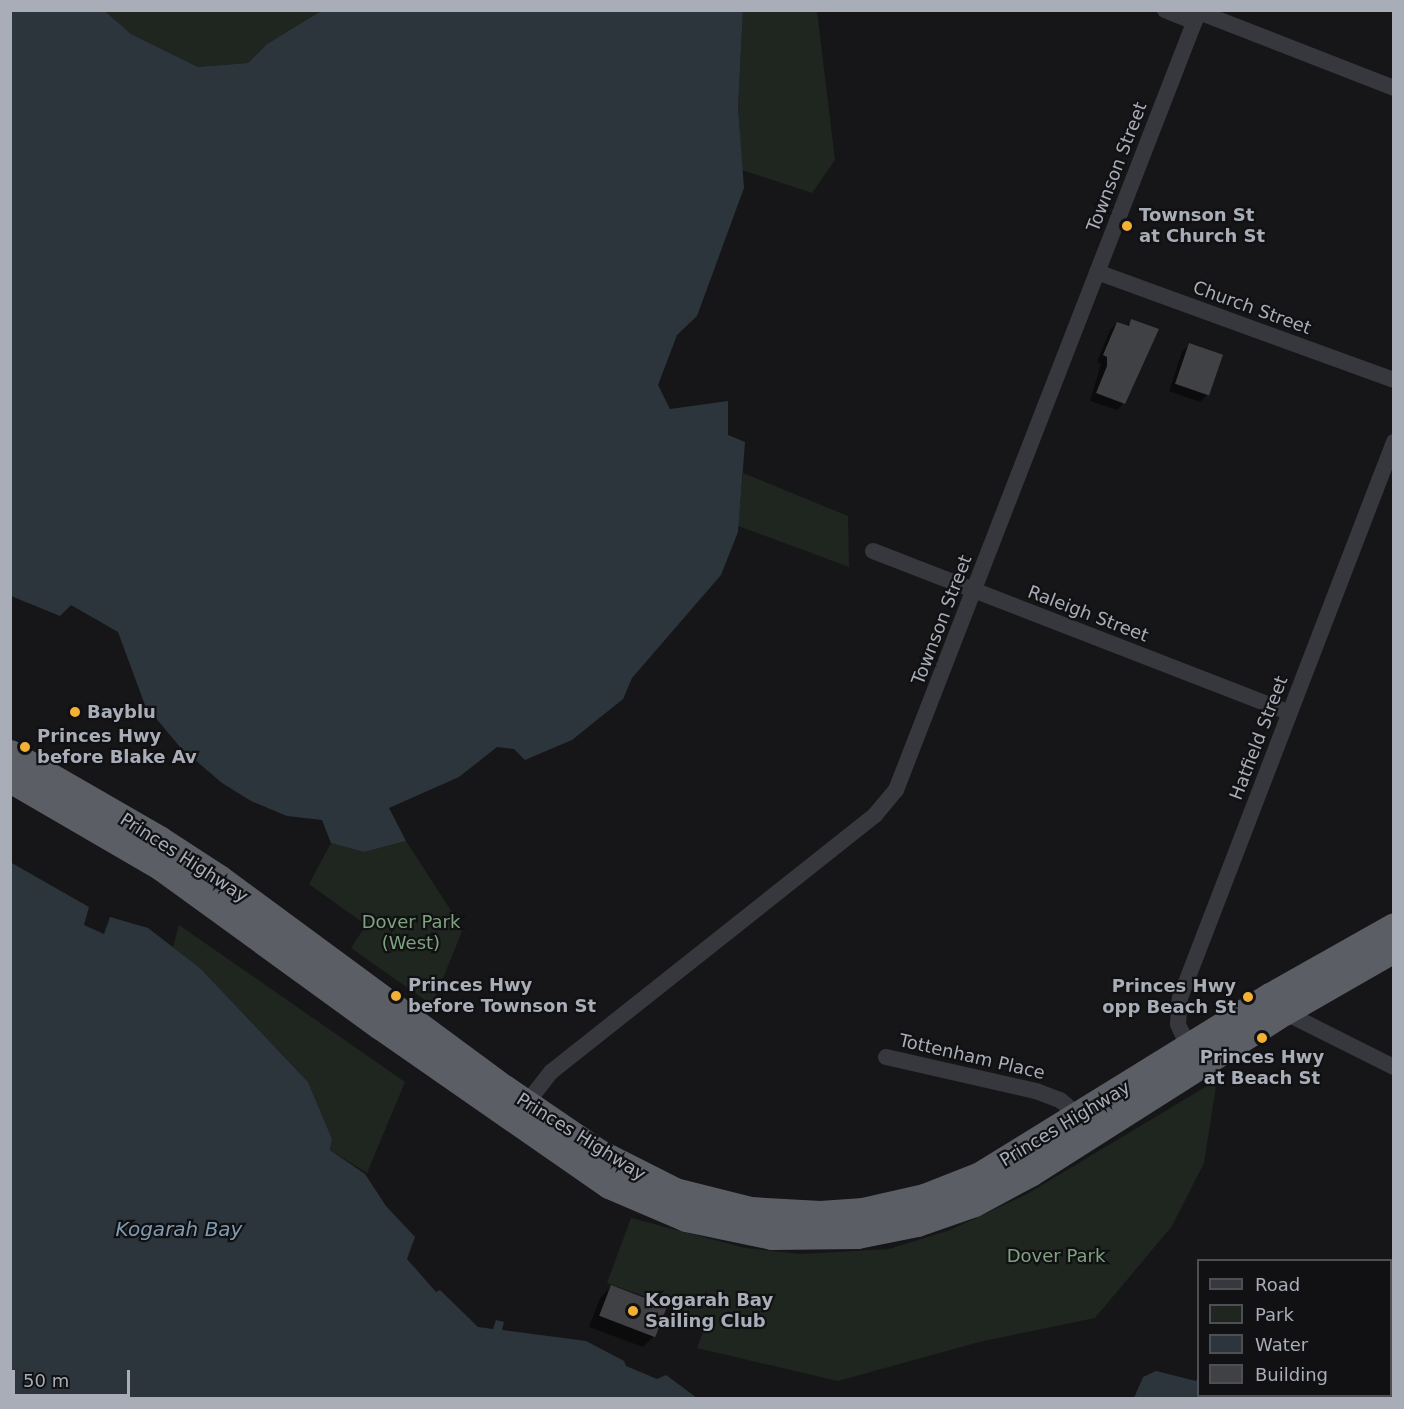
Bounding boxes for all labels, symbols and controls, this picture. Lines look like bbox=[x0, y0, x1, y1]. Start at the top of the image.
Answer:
street label: Townson Street bbox=[1082, 99, 1152, 235]
place label: Townson St at Church St bbox=[1139, 205, 1265, 248]
marker: Townson St at Church St bbox=[1120, 219, 1134, 233]
street label: Church Street bbox=[1190, 277, 1314, 339]
street label: Townson Street bbox=[907, 552, 977, 688]
street label: Raleigh Street bbox=[1025, 581, 1151, 647]
street label: Hatfield Street bbox=[1225, 673, 1293, 803]
place label: Bayblu bbox=[87, 701, 156, 723]
marker: Bayblu bbox=[68, 705, 82, 719]
place label: Princes Hwy before Blake Av bbox=[37, 726, 197, 768]
marker: Princes Hwy before Blake Av bbox=[18, 740, 32, 754]
street label: Princes Highway bbox=[116, 809, 252, 907]
park label: Dover Park (West) bbox=[362, 912, 460, 954]
place label: Princes Hwy before Townson St bbox=[408, 975, 596, 1018]
place label: Princes Hwy opp Beach St bbox=[1102, 976, 1236, 1018]
marker: Princes Hwy before Townson St bbox=[389, 989, 403, 1003]
marker: Princes Hwy opp Beach St bbox=[1241, 990, 1255, 1004]
street label: Tottenham Place bbox=[897, 1030, 1047, 1084]
marker: Princes Hwy at Beach St bbox=[1255, 1031, 1269, 1045]
place label: Princes Hwy at Beach St bbox=[1200, 1047, 1324, 1090]
street label: Princes Highway bbox=[996, 1077, 1134, 1171]
street label: Princes Highway bbox=[512, 1089, 650, 1185]
water label: Kogarah Bay bbox=[116, 1217, 242, 1241]
park label: Dover Park bbox=[1007, 1245, 1105, 1267]
legend bbox=[1197, 1259, 1392, 1397]
text: Road bbox=[1255, 1274, 1300, 1295]
place label: Kogarah Bay Sailing Club bbox=[645, 1290, 773, 1332]
marker: Kogarah Bay Sailing Club bbox=[626, 1304, 640, 1318]
text: Park bbox=[1255, 1304, 1294, 1325]
text: Water bbox=[1255, 1334, 1308, 1355]
scale bar bbox=[15, 1358, 134, 1396]
text: Building bbox=[1255, 1364, 1328, 1385]
text: 50 m bbox=[23, 1370, 69, 1391]

